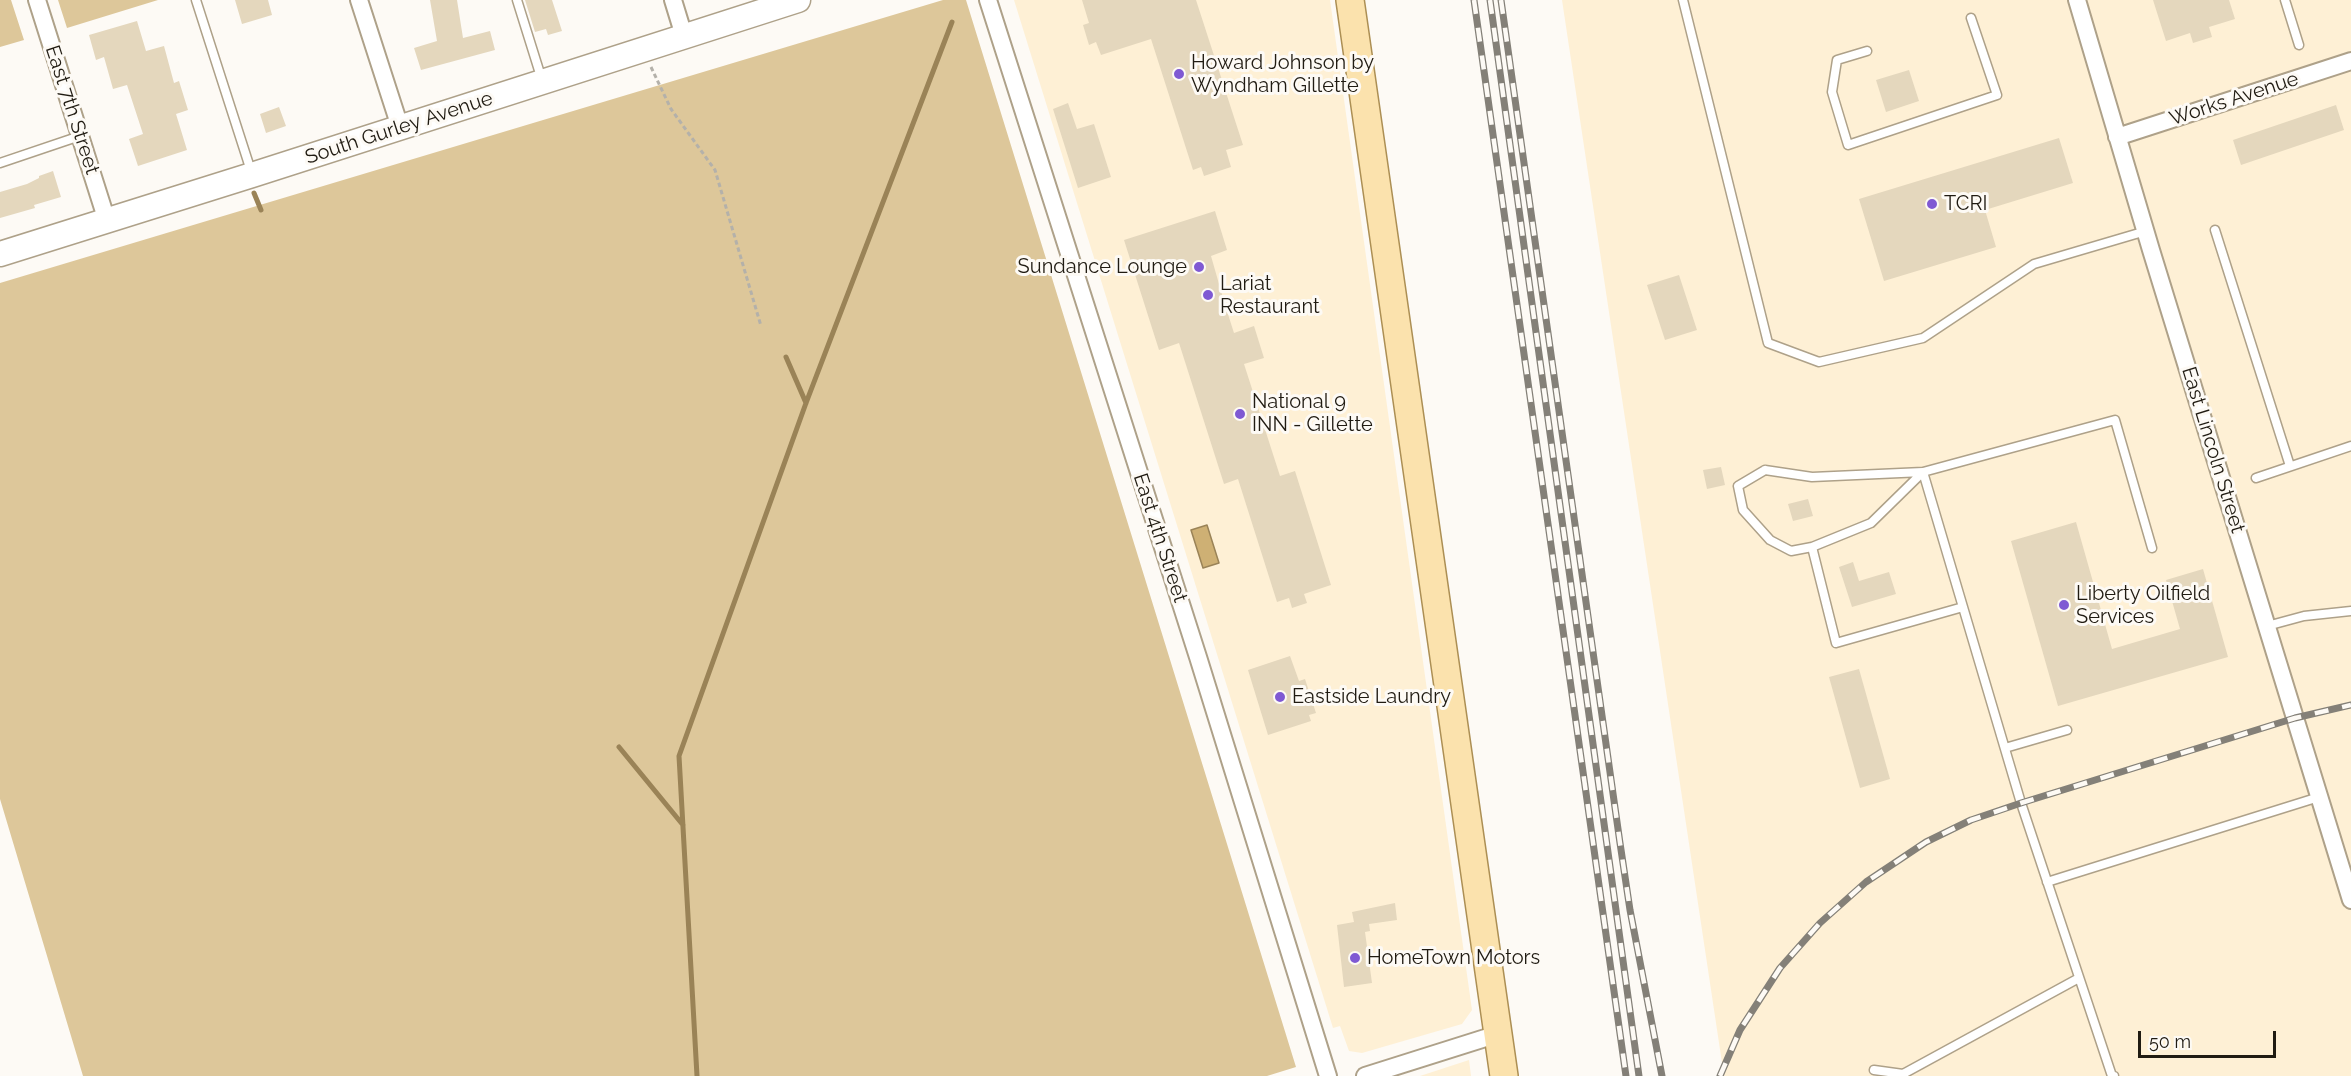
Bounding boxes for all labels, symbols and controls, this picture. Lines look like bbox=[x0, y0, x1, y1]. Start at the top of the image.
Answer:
street label: East 7th Street bbox=[40, 43, 104, 177]
place label: Howard Johnson by Wyndham Gillette bbox=[1191, 51, 1374, 98]
marker: Howard Johnson by Wyndham Gillette bbox=[1172, 67, 1186, 81]
street label: Works Avenue bbox=[2167, 67, 2301, 131]
street label: South Gurley Avenue bbox=[302, 86, 496, 170]
place label: TCRI bbox=[1944, 192, 1987, 216]
marker: TCRI bbox=[1925, 197, 1939, 211]
place label: Sundance Lounge bbox=[1018, 255, 1187, 279]
marker: Sundance Lounge bbox=[1192, 260, 1206, 274]
place label: Lariat Restaurant bbox=[1220, 272, 1320, 319]
marker: Lariat Restaurant bbox=[1201, 288, 1215, 302]
street label: East Lincoln Street bbox=[2176, 364, 2250, 536]
place label: National 9 INN - Gillette bbox=[1252, 390, 1373, 437]
marker: National 9 INN - Gillette bbox=[1233, 407, 1247, 421]
street label: East 4th Street bbox=[1128, 470, 1192, 606]
place label: Liberty Oilfield Services bbox=[2076, 582, 2210, 629]
marker: Liberty Oilfield Services bbox=[2057, 598, 2071, 612]
place label: Eastside Laundry bbox=[1292, 685, 1451, 709]
marker: Eastside Laundry bbox=[1273, 690, 1287, 704]
place label: HomeTown Motors bbox=[1367, 946, 1540, 970]
marker: HomeTown Motors bbox=[1348, 951, 1362, 965]
scale bar bbox=[2141, 1019, 2279, 1057]
text: 50 m bbox=[2149, 1031, 2191, 1052]

